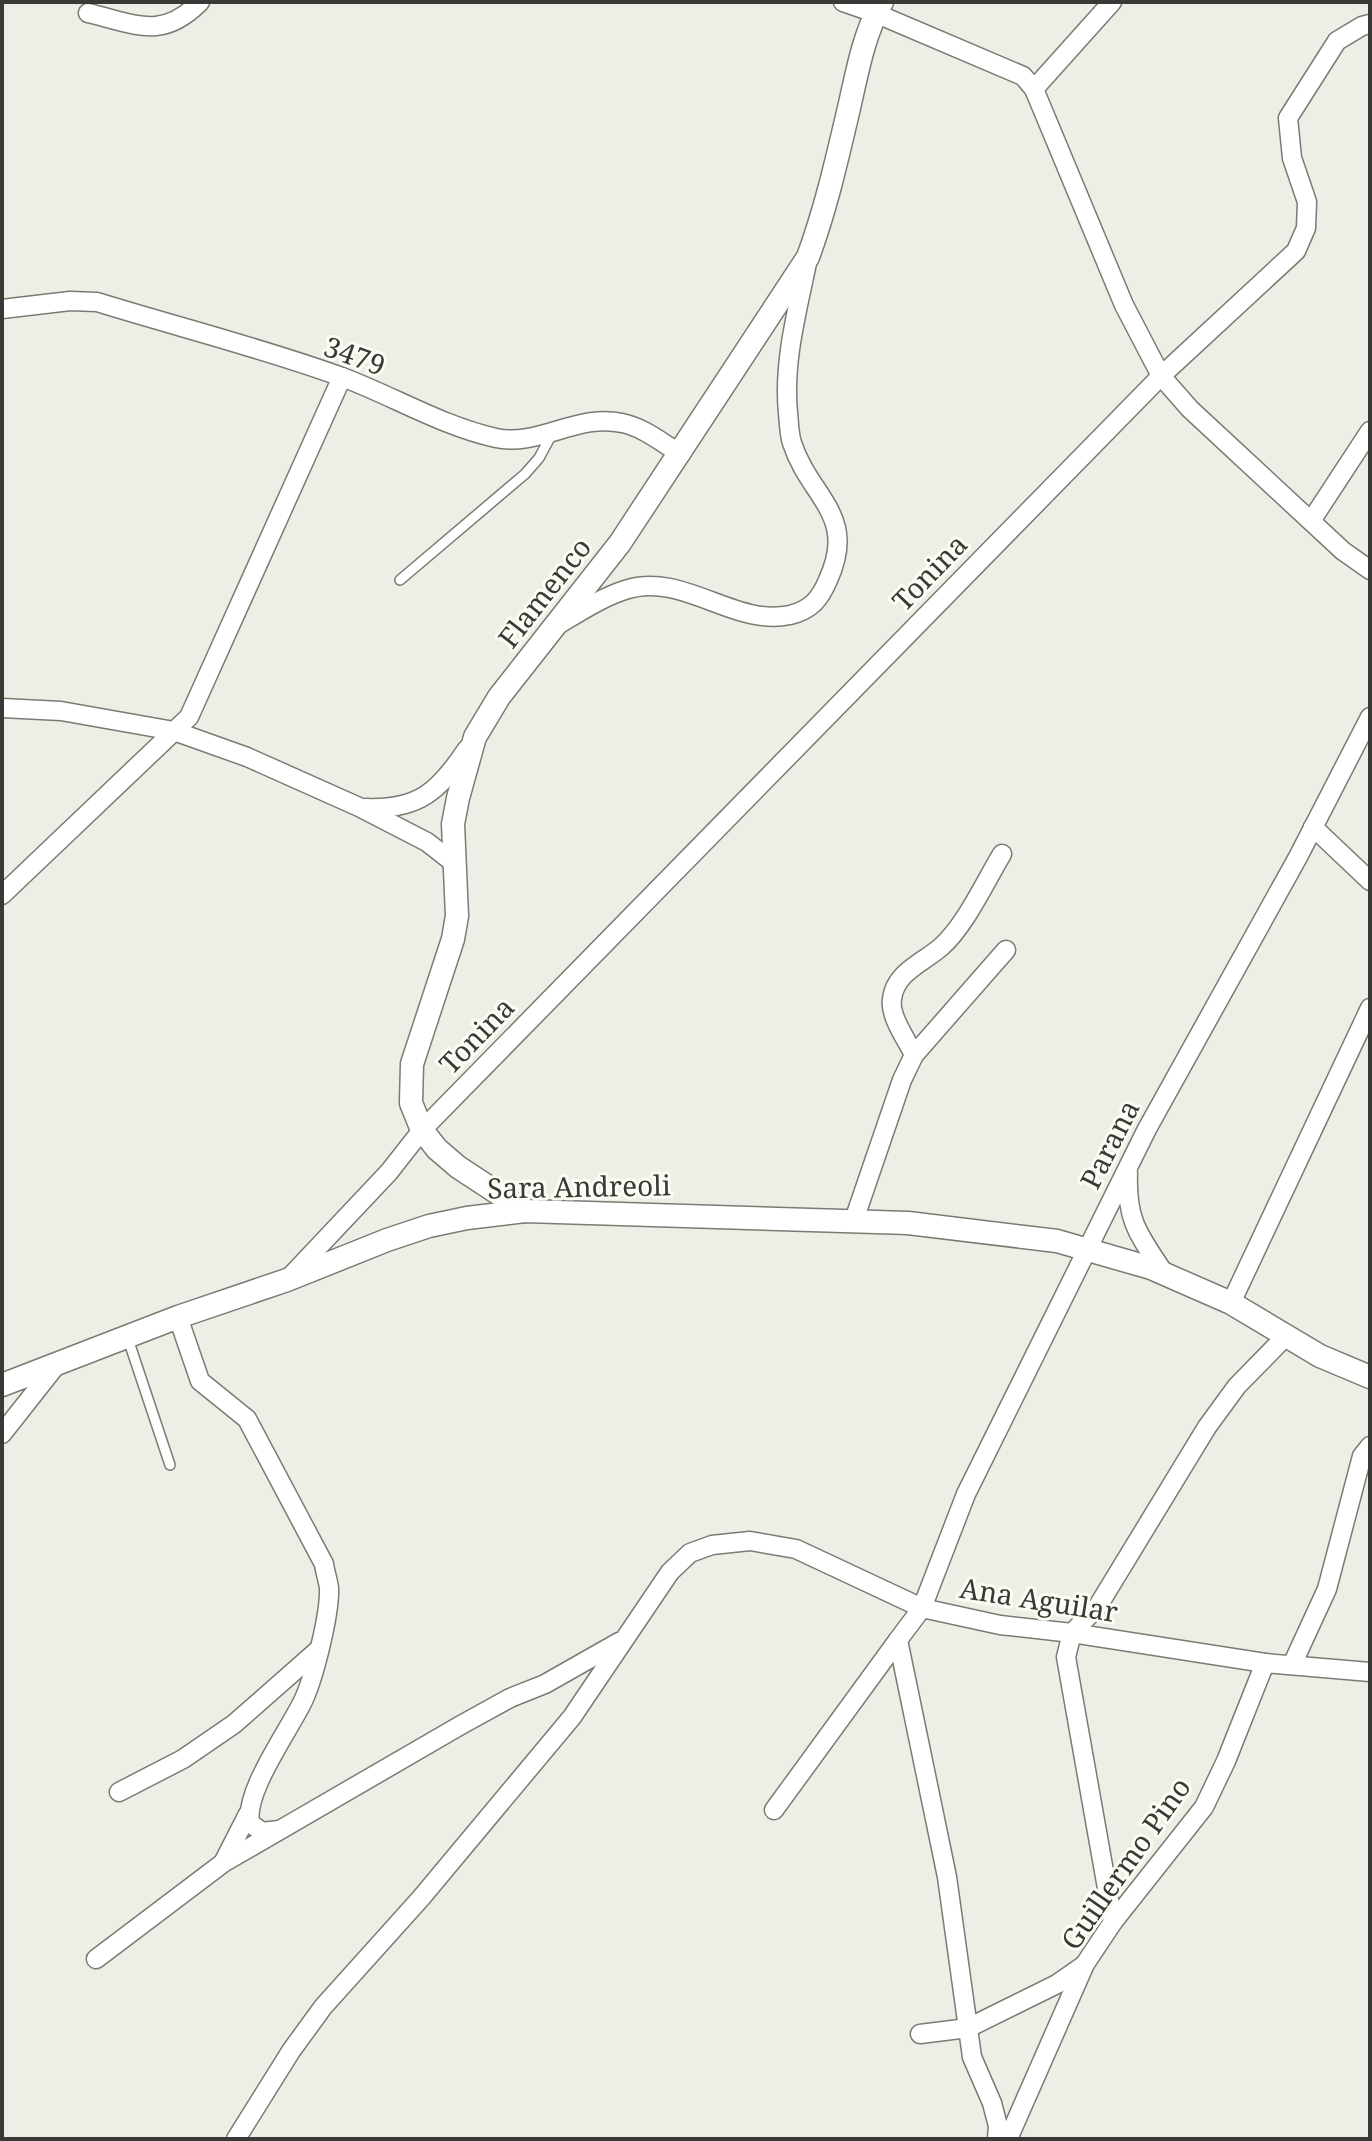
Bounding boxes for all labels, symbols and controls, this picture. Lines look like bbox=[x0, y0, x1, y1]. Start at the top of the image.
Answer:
street label: 3479 bbox=[319, 326, 391, 384]
street label: Tonina bbox=[883, 525, 975, 619]
street label: Flamenco bbox=[489, 529, 599, 655]
street label: Tonina bbox=[430, 988, 522, 1082]
street label: Parana bbox=[1071, 1093, 1147, 1195]
street label: Sara Andreoli bbox=[487, 1165, 671, 1207]
street label: Ana Aguilar bbox=[957, 1568, 1121, 1630]
street label: Guillermo Pino bbox=[1051, 1769, 1199, 1957]

